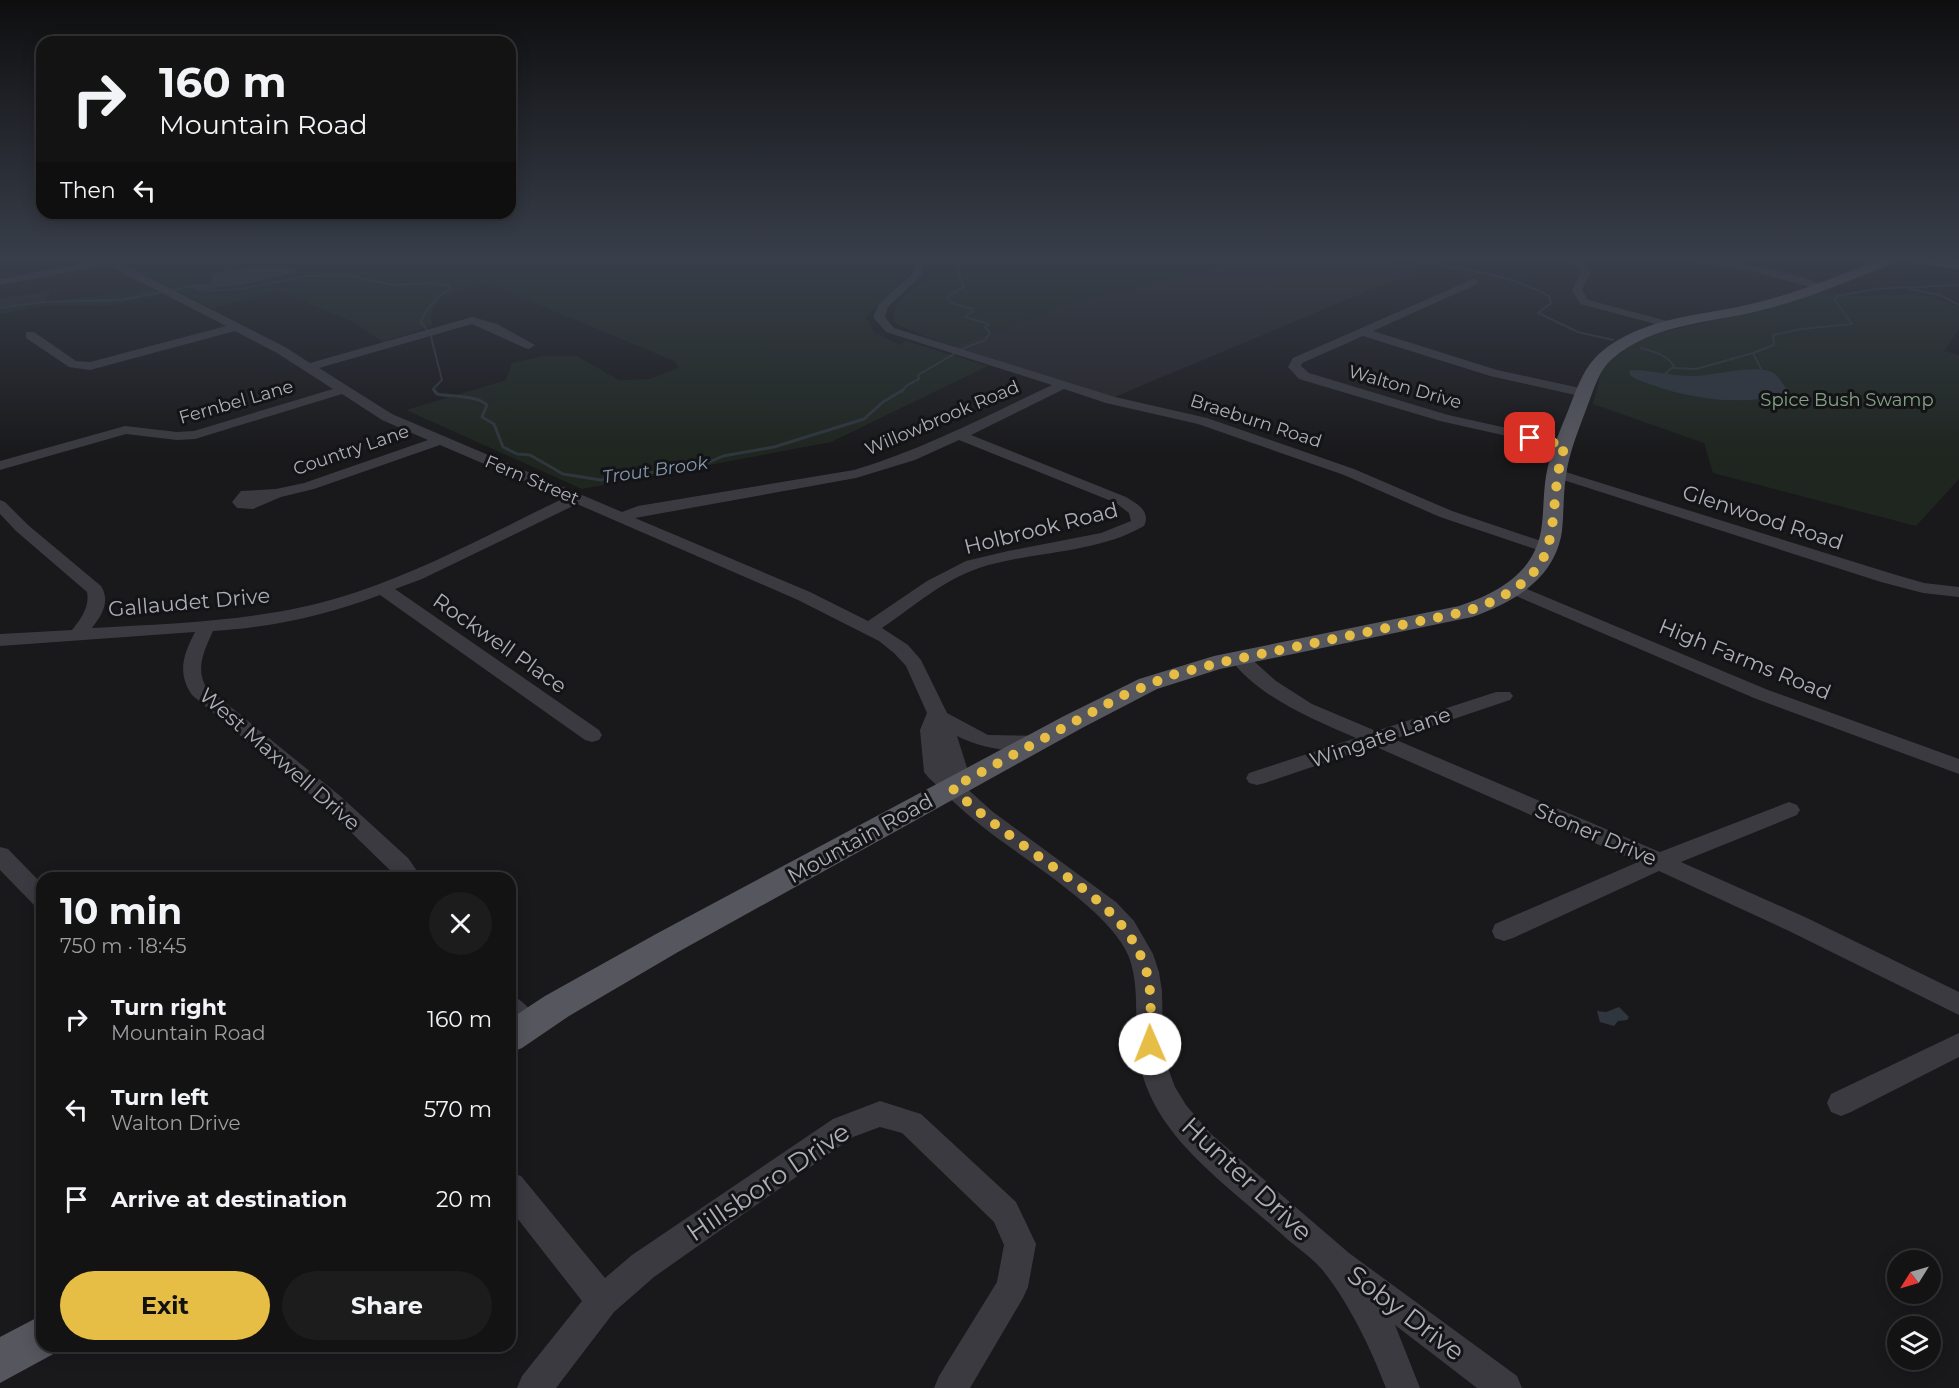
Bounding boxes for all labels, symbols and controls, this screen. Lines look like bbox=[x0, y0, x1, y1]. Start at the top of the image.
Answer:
text: 160 m bbox=[159, 56, 287, 108]
icon: right bbox=[60, 60, 138, 138]
text: Mountain Road bbox=[159, 108, 368, 141]
icon: left bbox=[128, 174, 161, 207]
text: Then bbox=[60, 177, 116, 204]
street label: Walton Drive bbox=[1346, 360, 1464, 414]
street label: Fernbel Lane bbox=[176, 375, 296, 429]
street label: Willowbrook Road bbox=[862, 376, 1022, 460]
street label: Braeburn Road bbox=[1188, 389, 1324, 453]
park label: Spice Bush Swamp bbox=[1760, 389, 1934, 411]
pin bbox=[1504, 412, 1555, 463]
street label: Country Lane bbox=[290, 420, 412, 480]
icon: arrive bbox=[1513, 421, 1546, 454]
street label: Fern Street bbox=[482, 450, 582, 510]
water label: Trout Brook bbox=[601, 452, 710, 488]
street label: Glenwood Road bbox=[1679, 479, 1847, 555]
street label: Holbrook Road bbox=[962, 497, 1120, 559]
street label: Gallaudet Drive bbox=[107, 582, 271, 622]
street label: Rockwell Place bbox=[429, 588, 571, 698]
street label: High Farms Road bbox=[1655, 613, 1835, 705]
street label: West Maxwell Drive bbox=[194, 682, 366, 836]
street label: Wingate Lane bbox=[1306, 701, 1454, 773]
street label: Mountain Road bbox=[783, 788, 937, 888]
street label: Stoner Drive bbox=[1531, 797, 1661, 871]
text: 10 min bbox=[60, 889, 182, 933]
button: close bbox=[429, 892, 492, 955]
text: 750 m · 18:45 bbox=[60, 934, 187, 958]
text: Turn right bbox=[111, 994, 226, 1021]
icon: right bbox=[60, 1003, 93, 1036]
text: 160 m bbox=[427, 1006, 492, 1033]
position arrow bbox=[1118, 1012, 1182, 1076]
text: Mountain Road bbox=[111, 1021, 266, 1045]
text: Turn left bbox=[111, 1084, 209, 1111]
icon: left bbox=[60, 1093, 93, 1126]
text: 570 m bbox=[424, 1096, 492, 1123]
street label: Hunter Drive bbox=[1175, 1110, 1319, 1248]
text: Walton Drive bbox=[111, 1111, 241, 1135]
street label: Hillsboro Drive bbox=[680, 1116, 856, 1248]
icon: arrive bbox=[60, 1183, 93, 1216]
text: Arrive at destination bbox=[111, 1186, 347, 1213]
text: 20 m bbox=[436, 1186, 492, 1213]
north arrow bbox=[1887, 1250, 1941, 1304]
map controls bbox=[1887, 1250, 1941, 1370]
street label: Soby Drive bbox=[1341, 1259, 1471, 1367]
button: Exit bbox=[60, 1271, 270, 1340]
button: Share bbox=[282, 1271, 492, 1340]
button: layers bbox=[1887, 1316, 1941, 1370]

